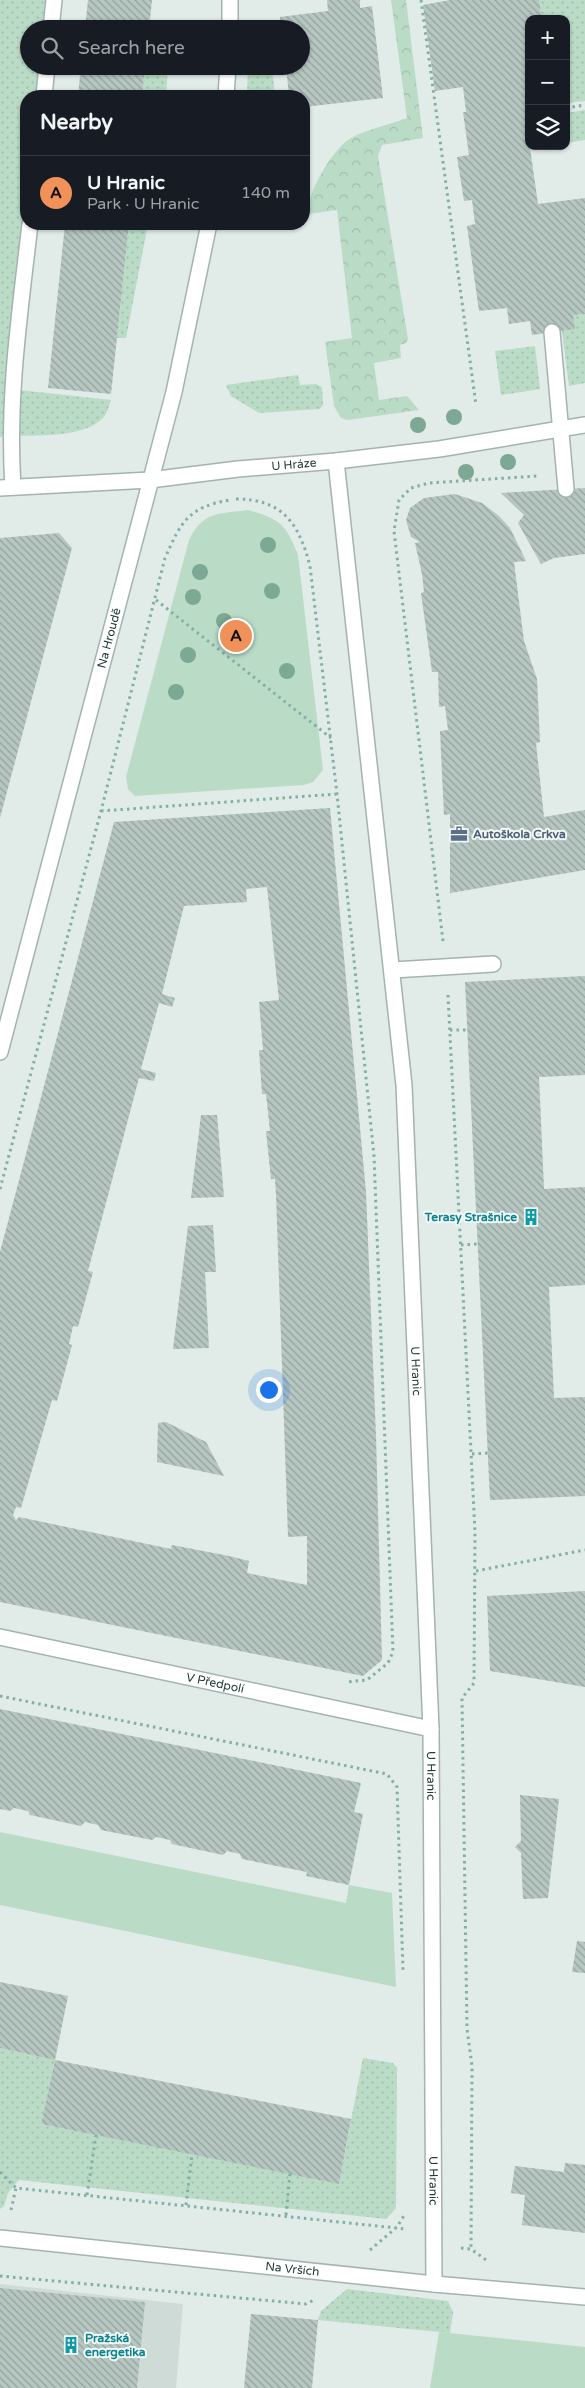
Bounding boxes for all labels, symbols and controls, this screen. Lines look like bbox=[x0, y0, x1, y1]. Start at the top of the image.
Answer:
map controls bbox=[525, 15, 570, 150]
button: + bbox=[525, 15, 570, 60]
search box bbox=[20, 20, 310, 75]
icon: search bbox=[38, 34, 66, 62]
text: Search here bbox=[78, 37, 185, 59]
button: − bbox=[525, 60, 570, 105]
button: layers bbox=[525, 105, 570, 150]
text: Nearby bbox=[40, 110, 113, 135]
text: U Hranic bbox=[87, 172, 165, 194]
text: A bbox=[50, 183, 62, 203]
text: 140 m bbox=[241, 183, 290, 203]
text: Park · U Hranic bbox=[87, 194, 199, 214]
street label: U Hráze bbox=[271, 456, 317, 473]
street label: Na Hroudě bbox=[94, 606, 124, 670]
pin: A bbox=[220, 617, 252, 655]
office icon: Autoškola Crkva bbox=[449, 824, 469, 844]
place label: Autoškola Crkva bbox=[473, 827, 566, 841]
building icon: Terasy Strašnice bbox=[521, 1207, 541, 1227]
place label: Terasy Strašnice bbox=[424, 1210, 517, 1225]
street label: U Hranic bbox=[408, 1346, 424, 1396]
your location bbox=[256, 1377, 282, 1403]
street label: V Předpolí bbox=[185, 1670, 246, 1696]
street label: U Hranic bbox=[424, 1751, 438, 1800]
street label: U Hranic bbox=[426, 2156, 441, 2205]
street label: Na Vrších bbox=[265, 2259, 320, 2279]
place label: Pražská energetika bbox=[85, 2331, 146, 2360]
building icon: Pražská energetika bbox=[61, 2335, 81, 2355]

